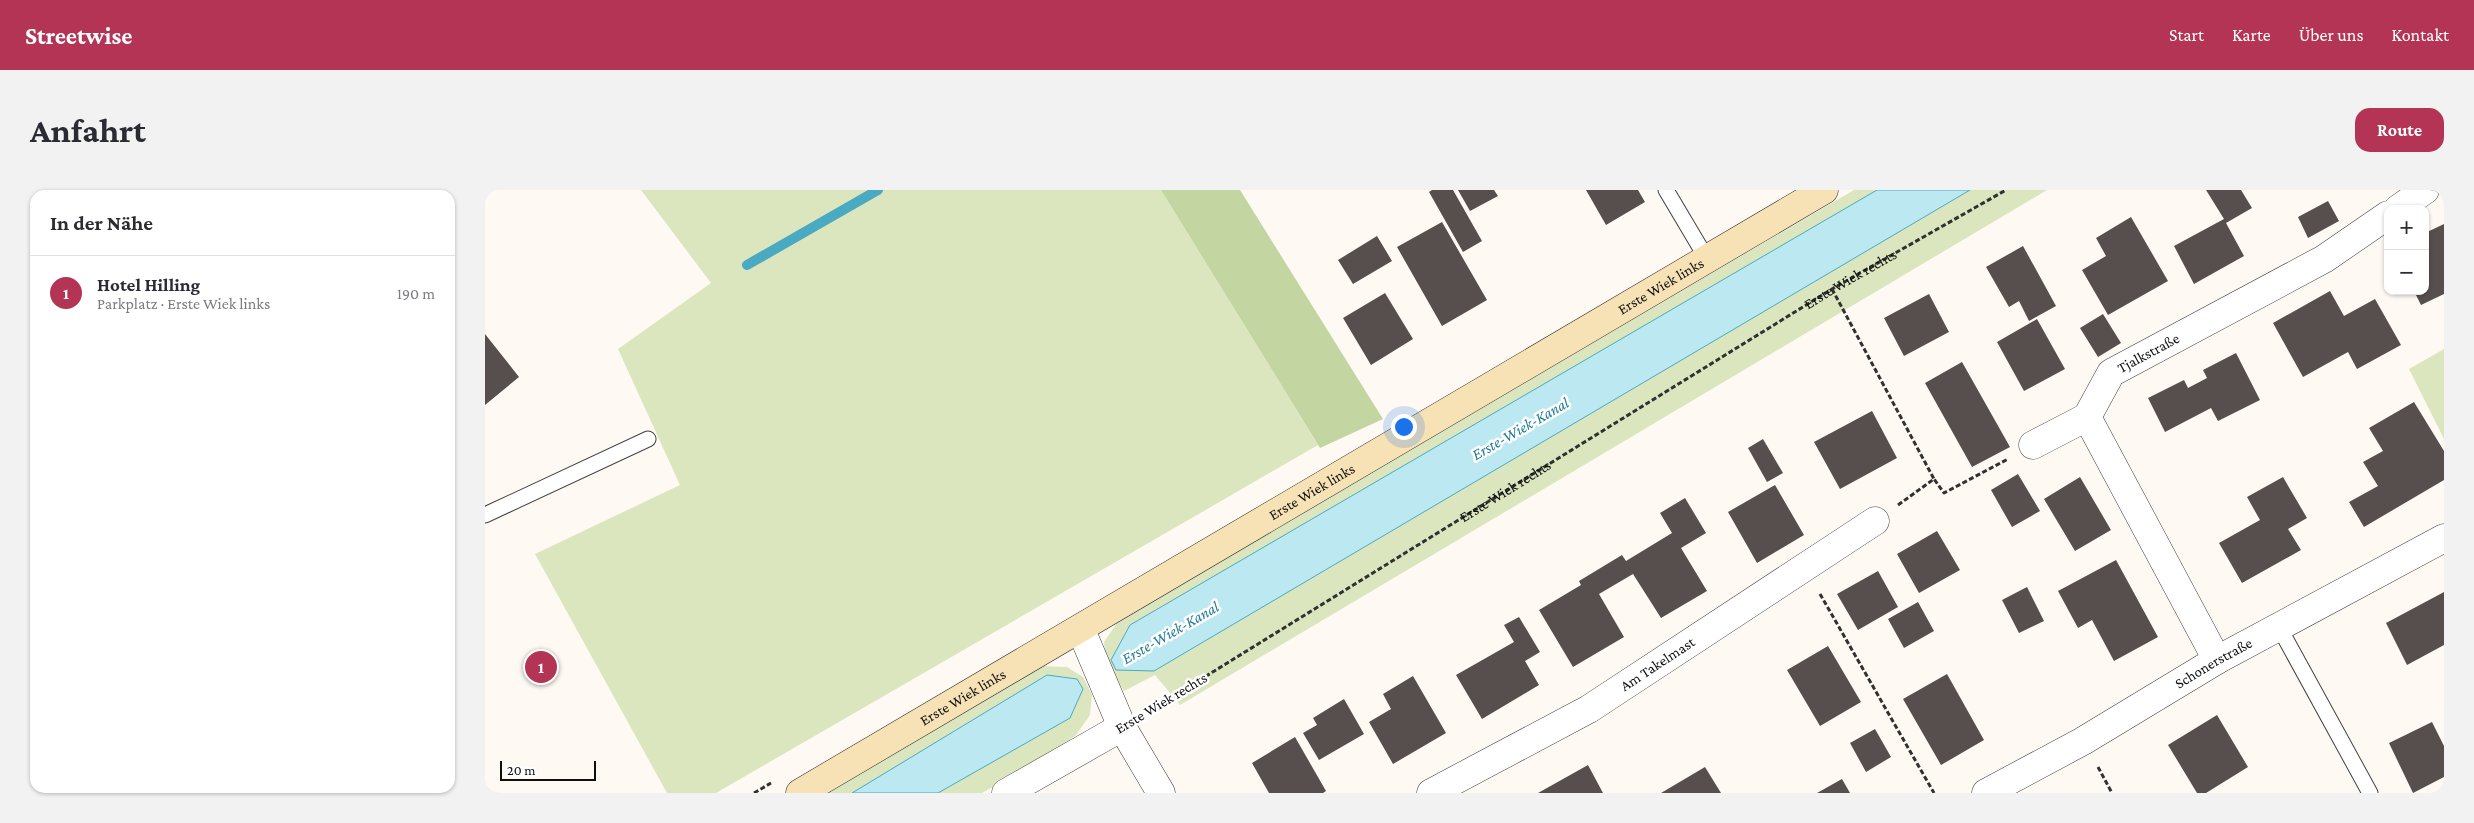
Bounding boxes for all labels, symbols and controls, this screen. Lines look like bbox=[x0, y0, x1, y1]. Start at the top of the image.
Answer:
text: Streetwise bbox=[25, 22, 132, 49]
text: Start bbox=[2169, 25, 2204, 45]
text: Karte bbox=[2232, 25, 2271, 45]
text: Über uns bbox=[2299, 25, 2364, 45]
text: Kontakt bbox=[2392, 25, 2449, 45]
button: Route bbox=[2355, 108, 2444, 152]
text: Anfahrt bbox=[30, 111, 146, 150]
map controls bbox=[2384, 205, 2429, 295]
button: + bbox=[2384, 205, 2429, 250]
text: In der Nähe bbox=[50, 211, 153, 235]
street label: Erste Wiek rechts bbox=[1801, 246, 1899, 312]
button: − bbox=[2384, 250, 2429, 295]
street label: Erste Wiek links bbox=[1615, 255, 1707, 317]
text: Hotel Hilling bbox=[97, 274, 200, 295]
text: 1 bbox=[63, 285, 69, 302]
text: 190 m bbox=[397, 285, 435, 302]
text: Parkplatz · Erste Wiek links bbox=[97, 295, 270, 312]
street label: Tjalkstraße bbox=[2115, 330, 2182, 376]
water label: Erste-Wiek-Kanal bbox=[1469, 393, 1573, 463]
your location bbox=[1391, 414, 1417, 440]
street label: Erste Wiek rechts bbox=[1457, 457, 1554, 525]
street label: Erste Wiek links bbox=[1266, 460, 1358, 523]
water label: Erste-Wiek-Kanal bbox=[1119, 597, 1223, 667]
street label: Am Takelmast bbox=[1617, 633, 1699, 694]
street label: Schonerstraße bbox=[2172, 635, 2255, 692]
pin: 1 bbox=[525, 648, 557, 686]
street label: Erste Wiek links bbox=[917, 666, 1009, 728]
street label: Erste Wiek rechts bbox=[1112, 669, 1210, 737]
scale bar bbox=[500, 758, 596, 781]
text: 20 m bbox=[507, 762, 535, 778]

